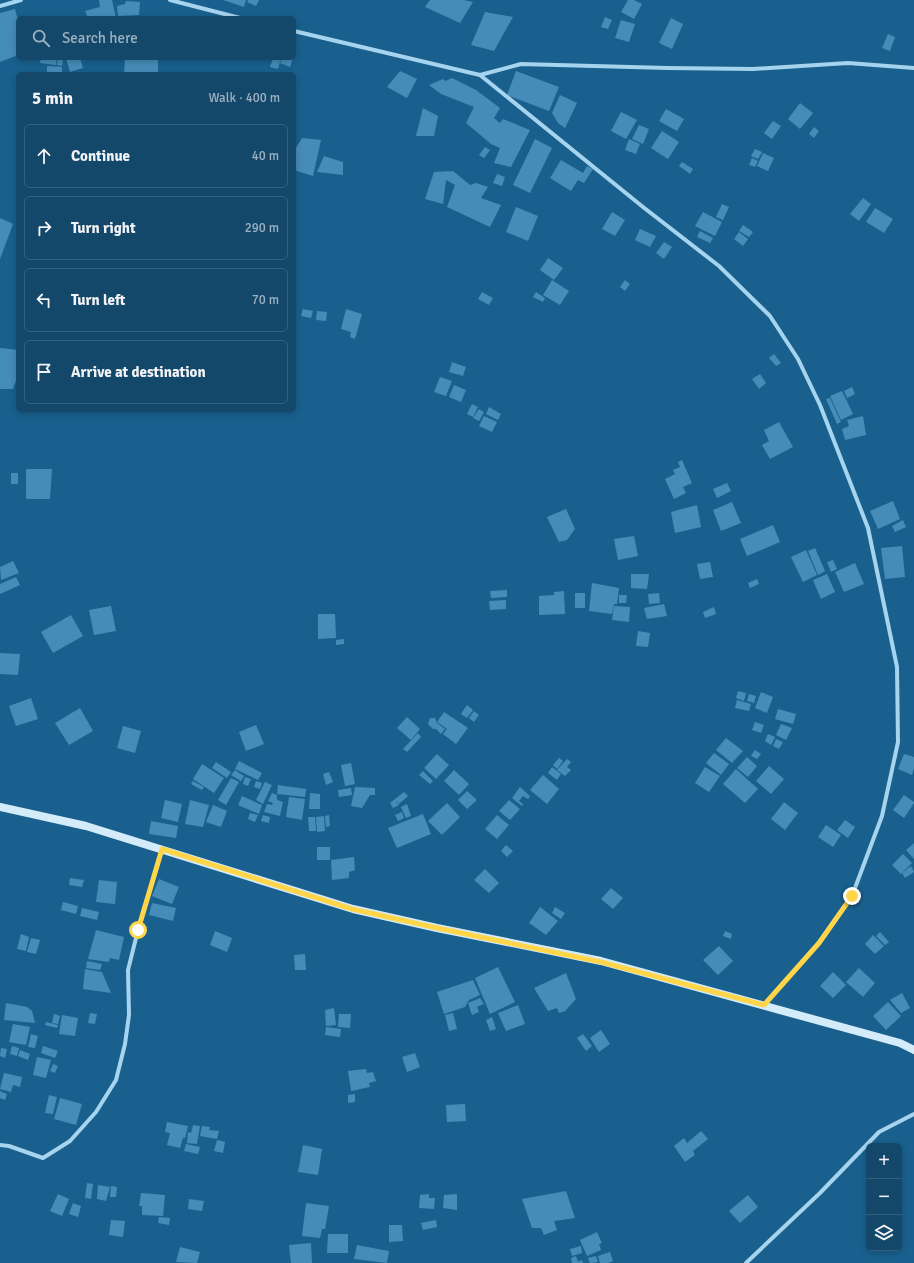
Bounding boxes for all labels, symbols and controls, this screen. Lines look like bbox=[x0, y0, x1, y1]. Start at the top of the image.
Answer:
search box bbox=[16, 16, 296, 60]
icon: search bbox=[30, 27, 52, 49]
text: Search here bbox=[62, 29, 138, 47]
text: 5 min bbox=[32, 88, 73, 109]
text: Walk · 400 m bbox=[209, 90, 280, 106]
icon: ahead bbox=[33, 145, 55, 167]
text: Continue bbox=[71, 147, 130, 165]
text: 40 m bbox=[252, 148, 279, 164]
icon: right bbox=[33, 217, 55, 239]
text: Turn right bbox=[71, 219, 136, 237]
text: 290 m bbox=[245, 220, 279, 236]
icon: left bbox=[33, 289, 55, 311]
text: Turn left bbox=[71, 291, 125, 309]
text: 70 m bbox=[252, 292, 279, 308]
icon: arrive bbox=[33, 361, 55, 383]
text: Arrive at destination bbox=[71, 363, 206, 381]
route end bbox=[843, 887, 861, 905]
route start bbox=[129, 921, 147, 939]
map controls bbox=[866, 1143, 902, 1251]
button: + bbox=[866, 1143, 902, 1179]
button: − bbox=[866, 1179, 902, 1215]
button: layers bbox=[866, 1215, 902, 1251]

